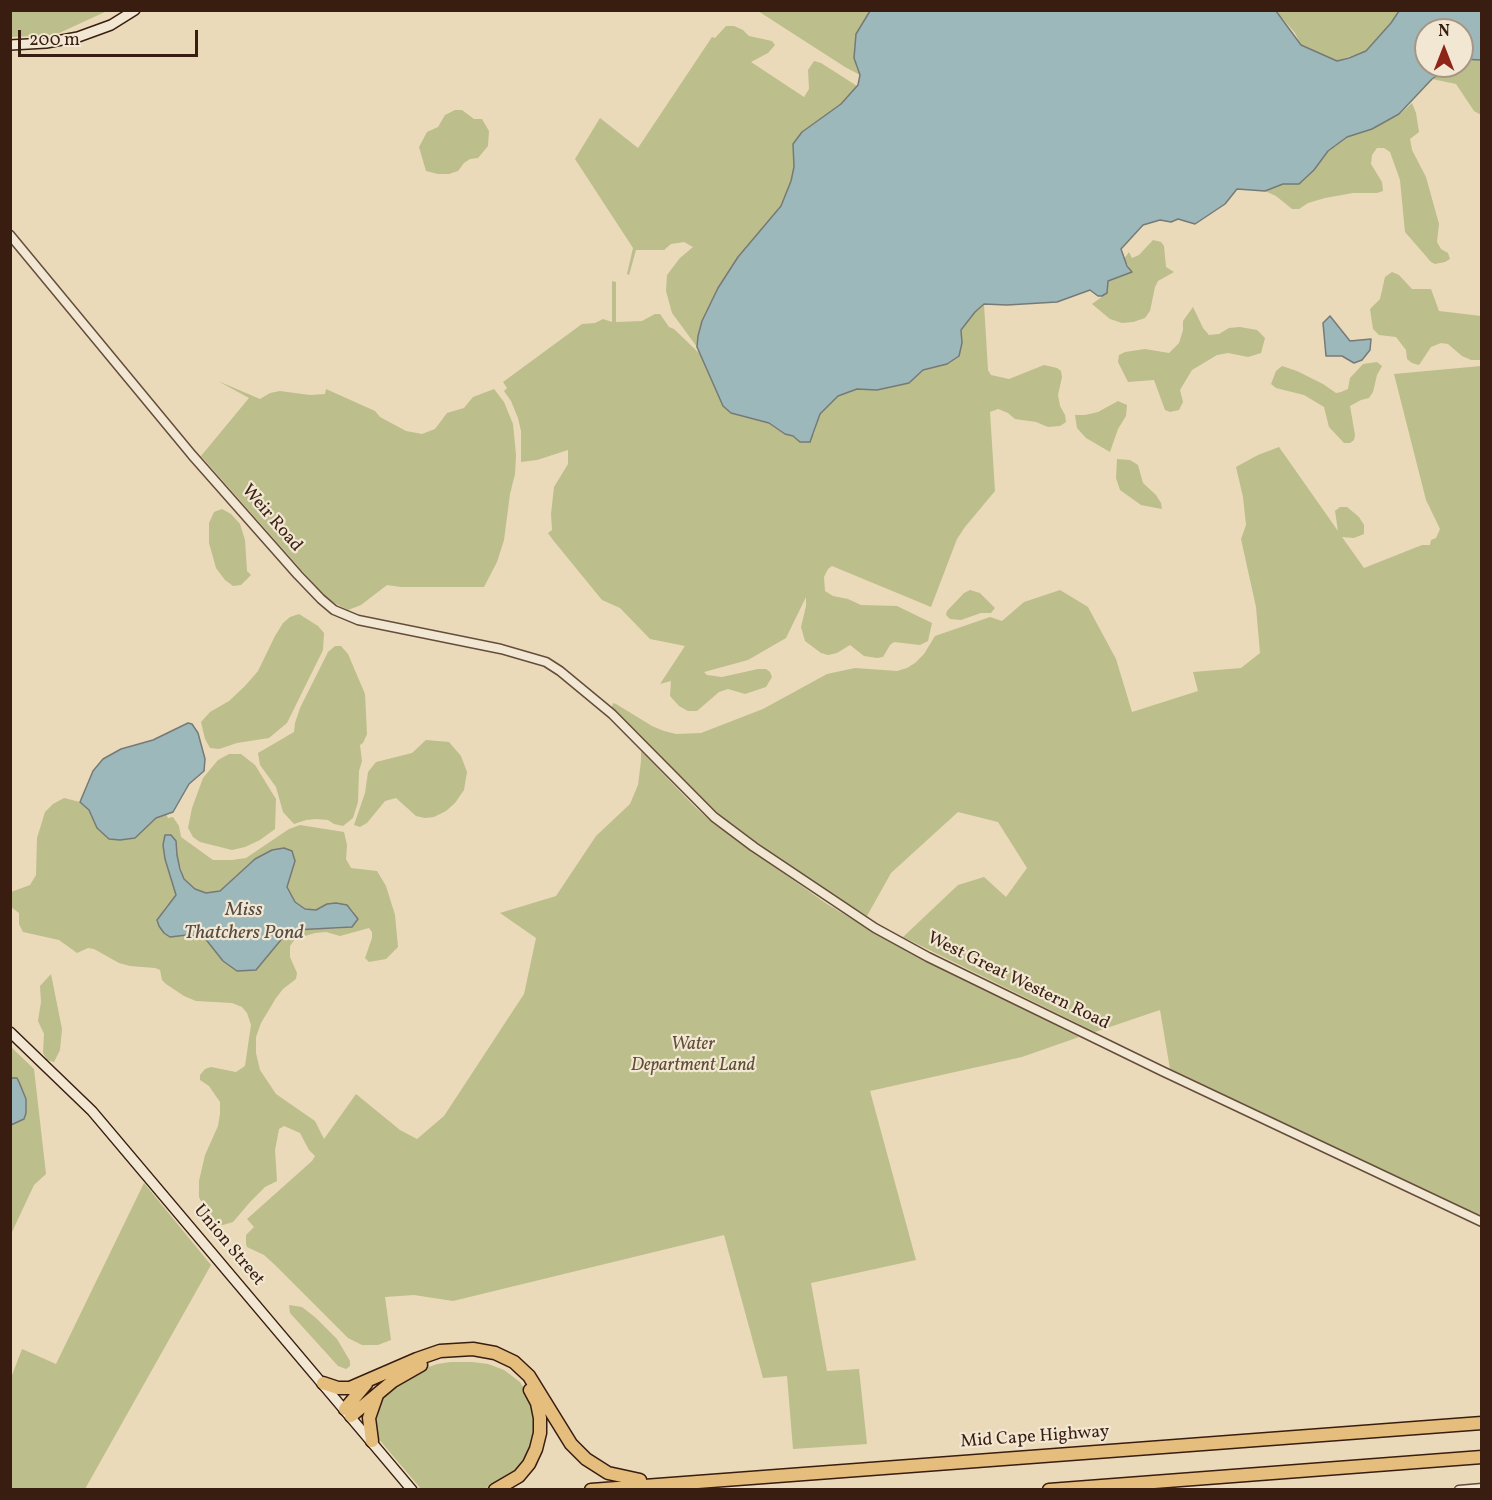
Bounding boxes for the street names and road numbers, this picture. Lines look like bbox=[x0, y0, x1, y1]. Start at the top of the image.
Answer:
street label: Weir Road bbox=[236, 481, 306, 557]
street label: West Great Western Road bbox=[923, 928, 1113, 1036]
street label: Union Street bbox=[188, 1201, 268, 1291]
street label: Mid Cape Highway bbox=[960, 1422, 1110, 1454]

